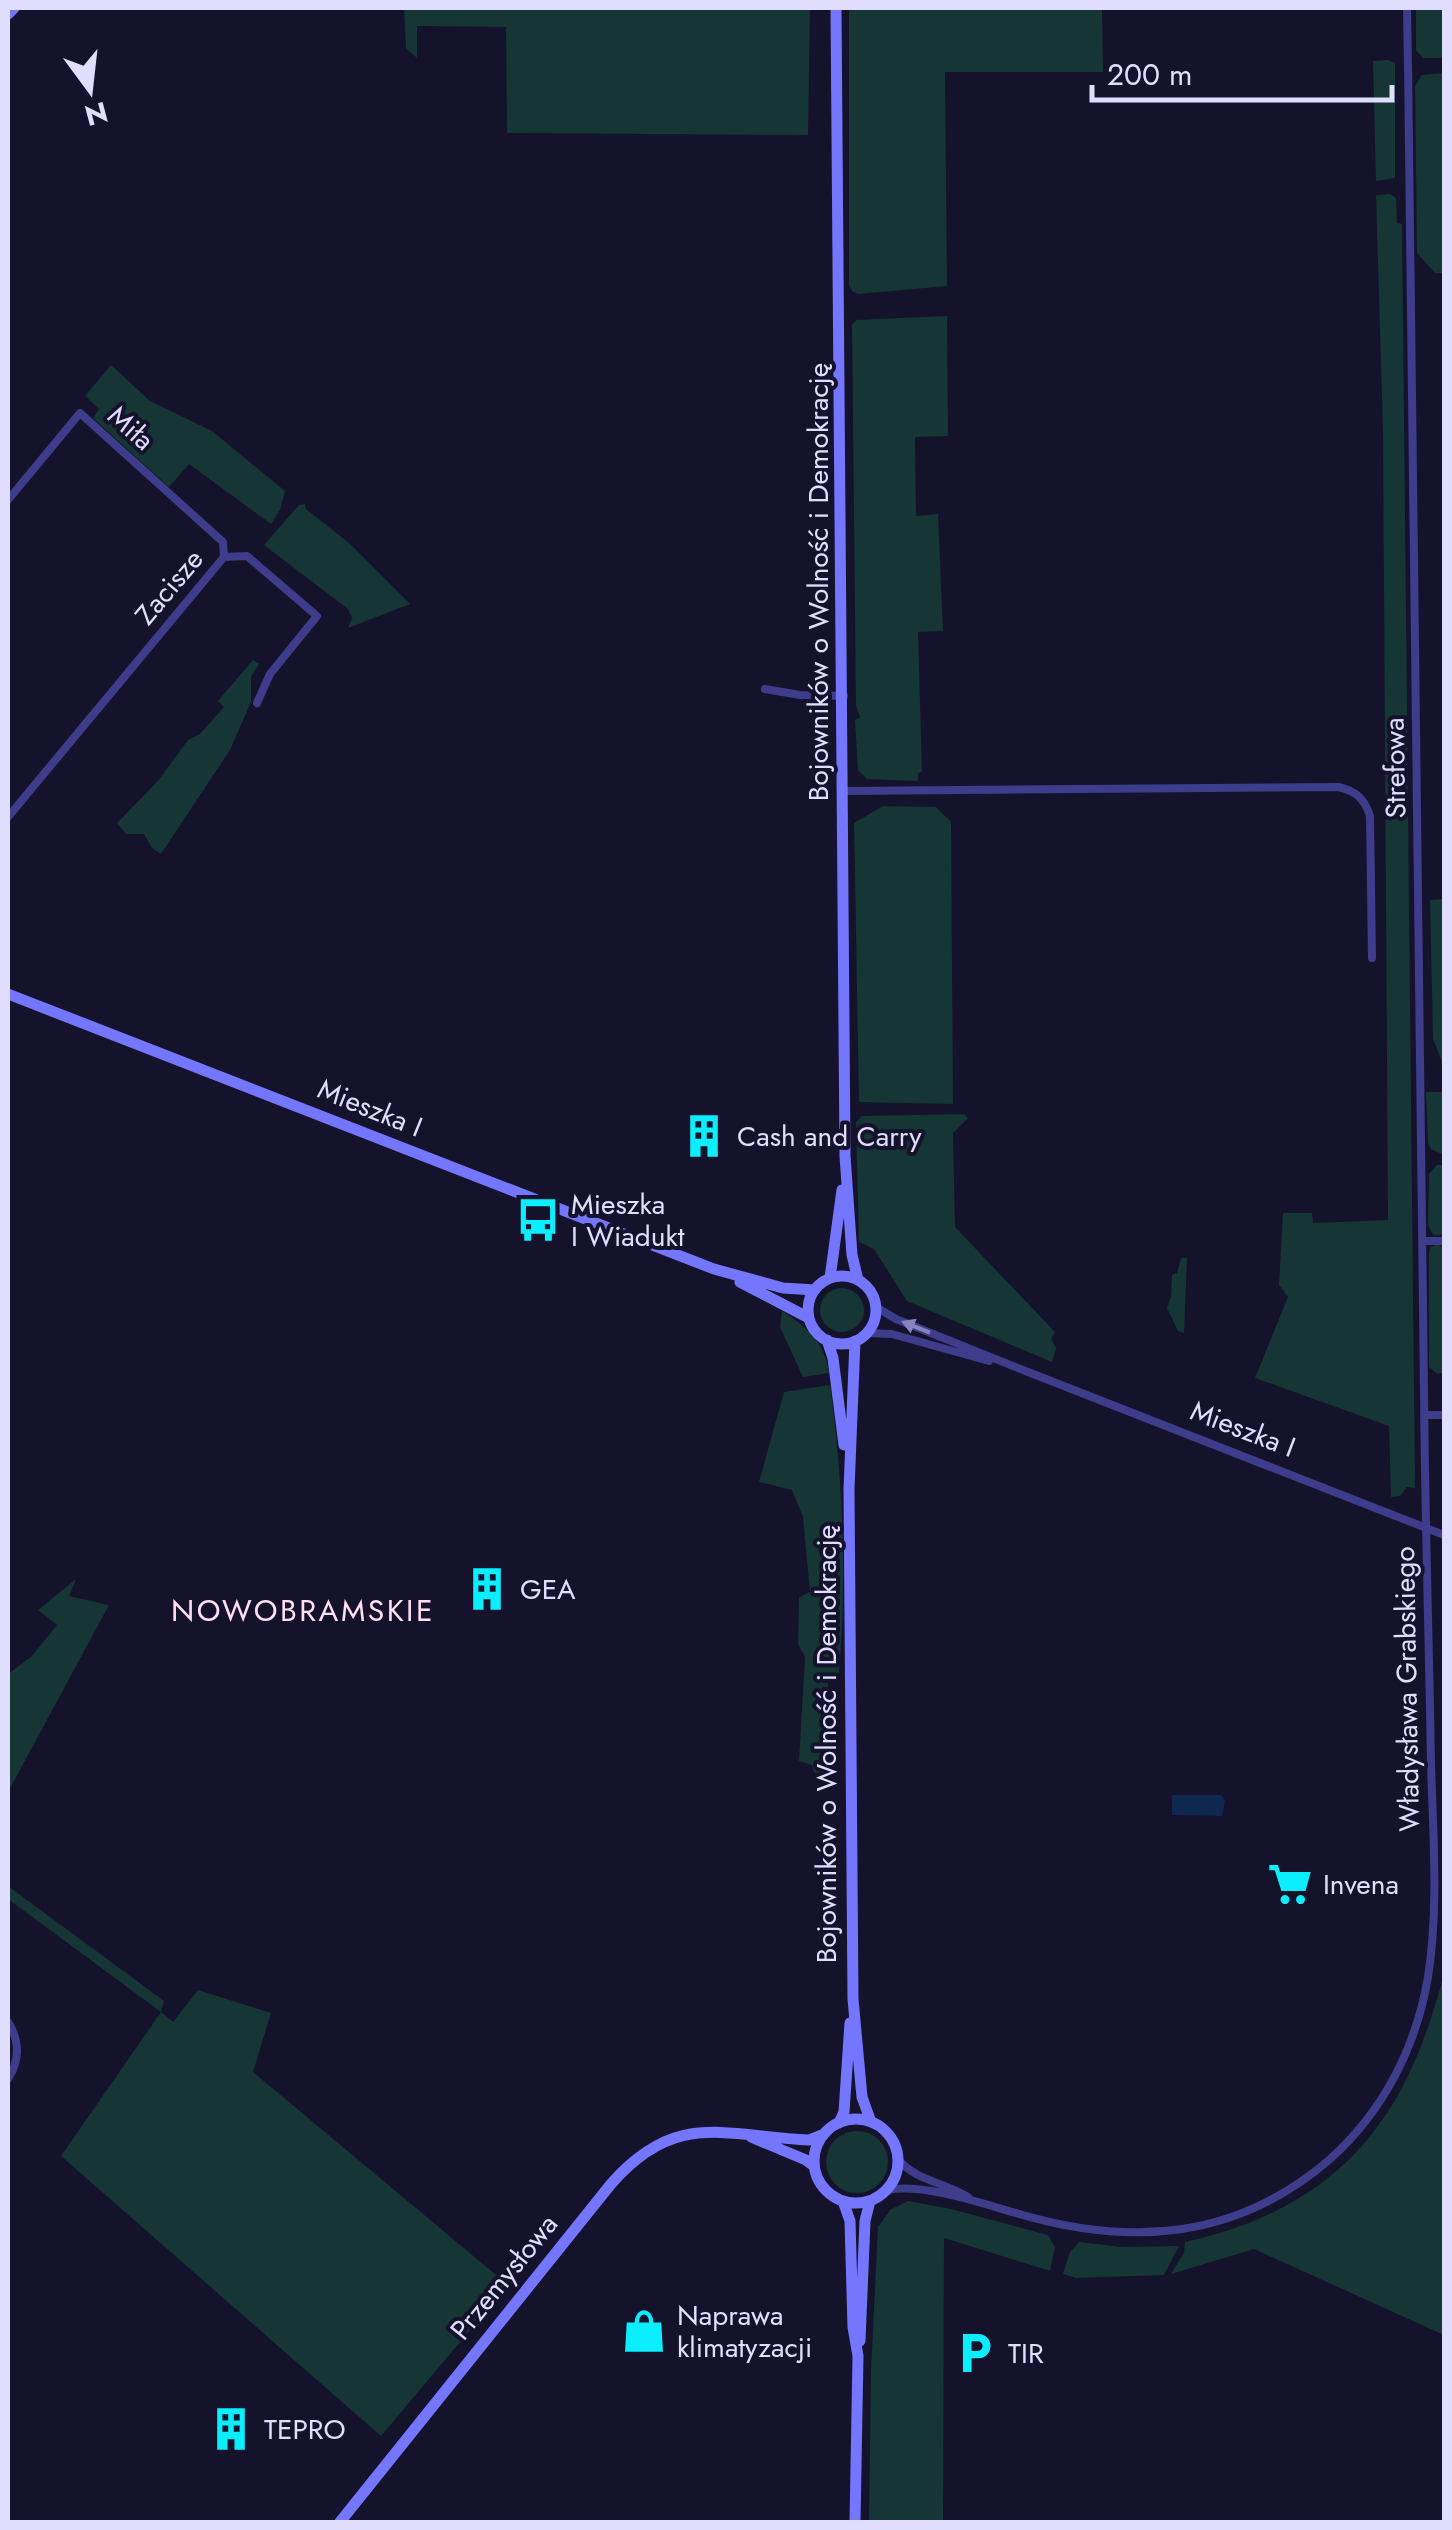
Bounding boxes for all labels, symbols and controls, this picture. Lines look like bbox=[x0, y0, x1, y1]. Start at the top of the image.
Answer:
north arrow bbox=[40, 40, 140, 140]
scale bar bbox=[1092, 40, 1392, 102]
text: 200 m bbox=[1107, 53, 1192, 96]
text: N bbox=[80, 91, 112, 136]
street label: Bojowników o Wolność i Demokrację bbox=[798, 363, 839, 801]
street label: Miła bbox=[99, 396, 163, 460]
street label: Zacisze bbox=[125, 540, 213, 634]
street label: Strefowa bbox=[1374, 717, 1416, 819]
street label: Mieszka I bbox=[312, 1068, 428, 1148]
building icon: Cash and Carry bbox=[680, 1112, 728, 1160]
place label: Cash and Carry bbox=[737, 1116, 922, 1157]
place label: Mieszka I Wiadukt bbox=[571, 1184, 685, 1257]
bus stop icon: Mieszka I Wiadukt bbox=[514, 1196, 562, 1244]
one-way arrow bbox=[901, 1319, 931, 1335]
street label: Mieszka I bbox=[1184, 1390, 1302, 1468]
street label: Bojowników o Wolność i Demokrację bbox=[806, 1525, 847, 1963]
street label: Władysława Grabskiego bbox=[1384, 1546, 1430, 1832]
building icon: GEA bbox=[463, 1565, 511, 1613]
place label: GEA bbox=[520, 1569, 576, 1610]
district label: NOWOBRAMSKIE bbox=[171, 1589, 435, 1632]
supermarket icon: Invena bbox=[1266, 1860, 1314, 1908]
place label: Invena bbox=[1323, 1864, 1399, 1905]
street label: Przemysłowa bbox=[440, 2205, 568, 2349]
place label: Naprawa klimatyzacji bbox=[677, 2295, 812, 2368]
shop icon: Naprawa klimatyzacji bbox=[620, 2307, 668, 2355]
parking icon: TIR bbox=[951, 2329, 999, 2377]
place label: TIR bbox=[1008, 2333, 1044, 2374]
building icon: TEPRO bbox=[207, 2405, 255, 2453]
place label: TEPRO bbox=[264, 2409, 346, 2450]

